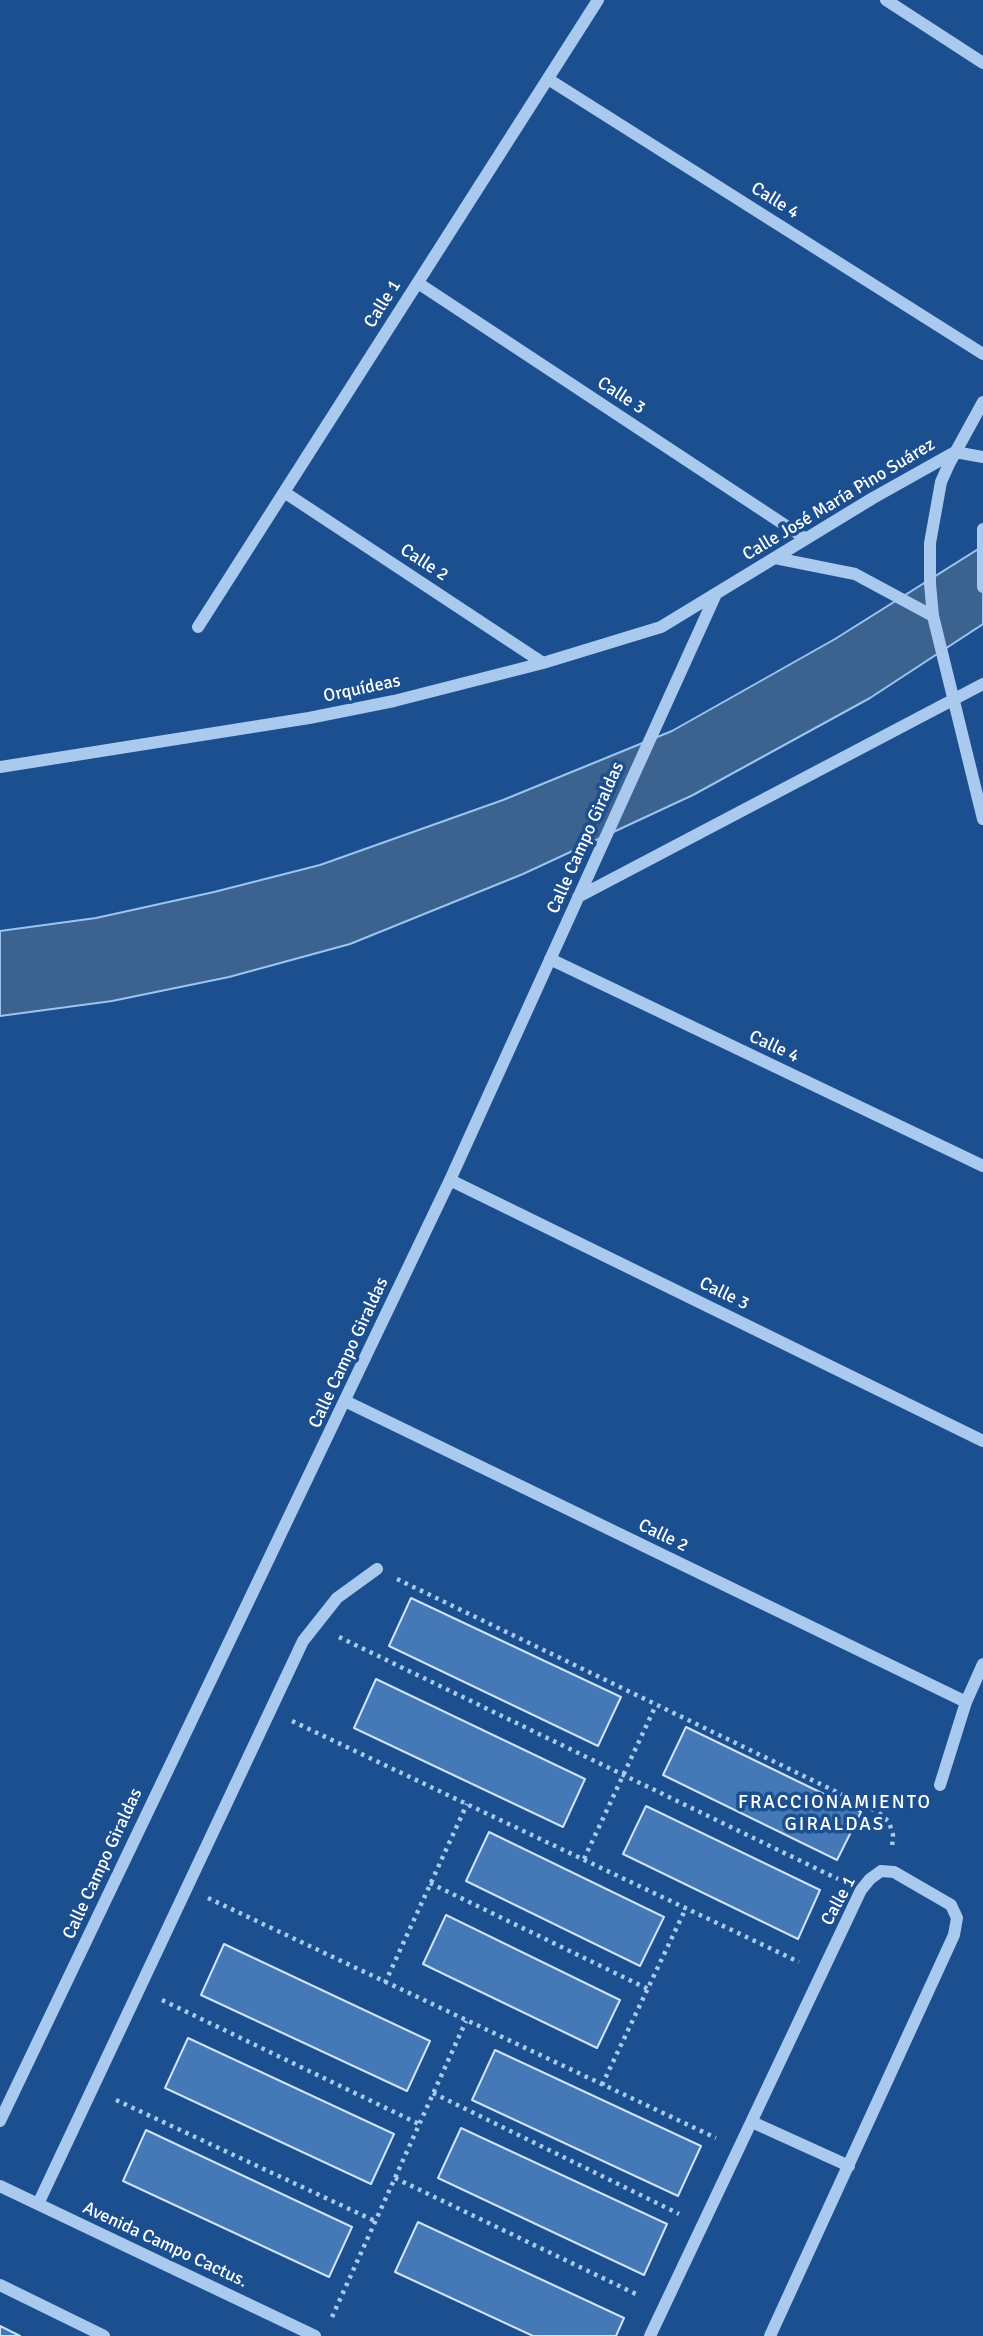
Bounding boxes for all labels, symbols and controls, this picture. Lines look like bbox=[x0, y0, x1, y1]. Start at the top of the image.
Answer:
street label: Calle 4 bbox=[747, 178, 803, 224]
street label: Calle 1 bbox=[360, 276, 406, 332]
street label: Calle 3 bbox=[593, 373, 649, 419]
street label: Calle José María Pino Suárez bbox=[739, 434, 939, 566]
street label: Calle 2 bbox=[396, 540, 452, 586]
street label: Orquídeas bbox=[322, 670, 402, 708]
street label: Calle Campo Giraldas bbox=[543, 759, 629, 917]
street label: Calle 4 bbox=[746, 1026, 802, 1068]
street label: Calle 3 bbox=[696, 1273, 752, 1315]
street label: Calle Campo Giraldas bbox=[305, 1274, 393, 1432]
street label: Calle 2 bbox=[635, 1515, 691, 1557]
street label: Calle Campo Giraldas bbox=[59, 1785, 147, 1943]
district label: FRACCIONAMIENTO GIRALDAS bbox=[740, 1792, 930, 1836]
street label: Calle 1 bbox=[817, 1873, 861, 1929]
street label: Avenida Campo Cactus. bbox=[79, 2197, 251, 2293]

